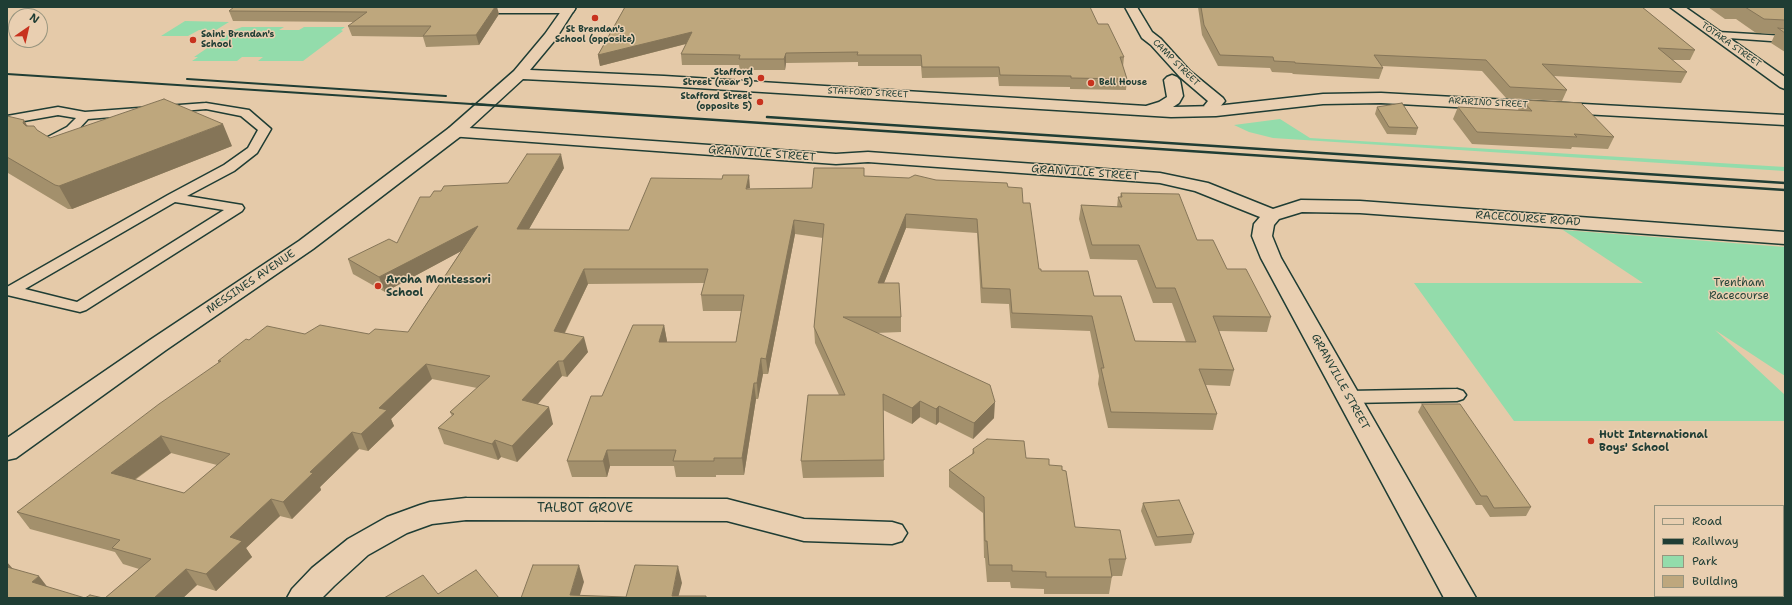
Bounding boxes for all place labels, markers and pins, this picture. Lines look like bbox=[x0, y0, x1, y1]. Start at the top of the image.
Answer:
marker: St Brendan's School (opposite) bbox=[590, 13, 600, 23]
place label: St Brendan's School (opposite) bbox=[555, 25, 635, 46]
place label: Saint Brendan's School bbox=[201, 30, 274, 51]
marker: Saint Brendan's School bbox=[188, 35, 198, 45]
place label: Stafford Street (near 5) bbox=[683, 68, 753, 89]
marker: Stafford Street (near 5) bbox=[756, 73, 766, 83]
marker: Bell House bbox=[1086, 78, 1096, 88]
place label: Bell House bbox=[1099, 78, 1147, 88]
place label: Stafford Street (opposite 5) bbox=[681, 92, 752, 113]
marker: Stafford Street (opposite 5) bbox=[755, 97, 765, 107]
place label: Aroha Montessori School bbox=[386, 273, 491, 299]
marker: Aroha Montessori School bbox=[373, 281, 383, 291]
place label: Hutt International Boys' School bbox=[1599, 428, 1708, 454]
marker: Hutt International Boys' School bbox=[1586, 436, 1596, 446]

